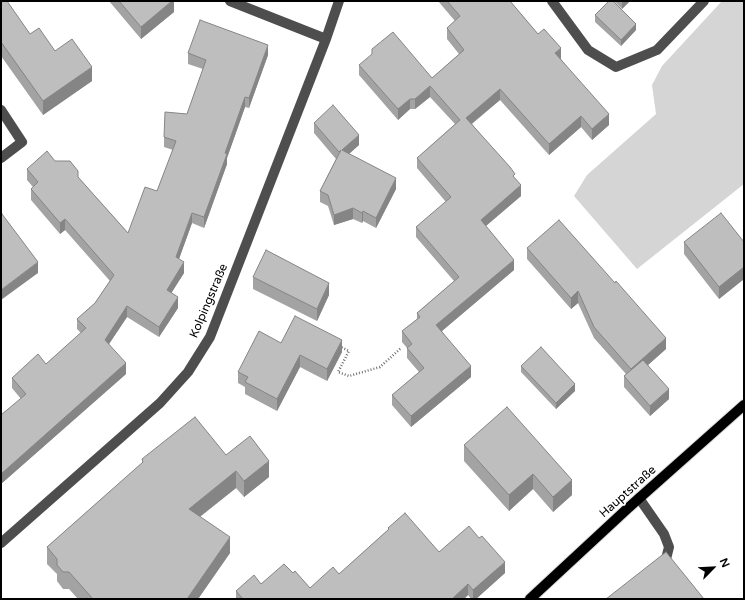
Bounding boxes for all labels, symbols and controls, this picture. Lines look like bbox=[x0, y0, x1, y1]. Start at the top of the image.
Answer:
street label: Kolpingstraße bbox=[187, 262, 231, 340]
street label: Hauptstraße bbox=[597, 463, 659, 521]
north arrow bbox=[693, 548, 733, 588]
text: N bbox=[717, 556, 732, 570]

